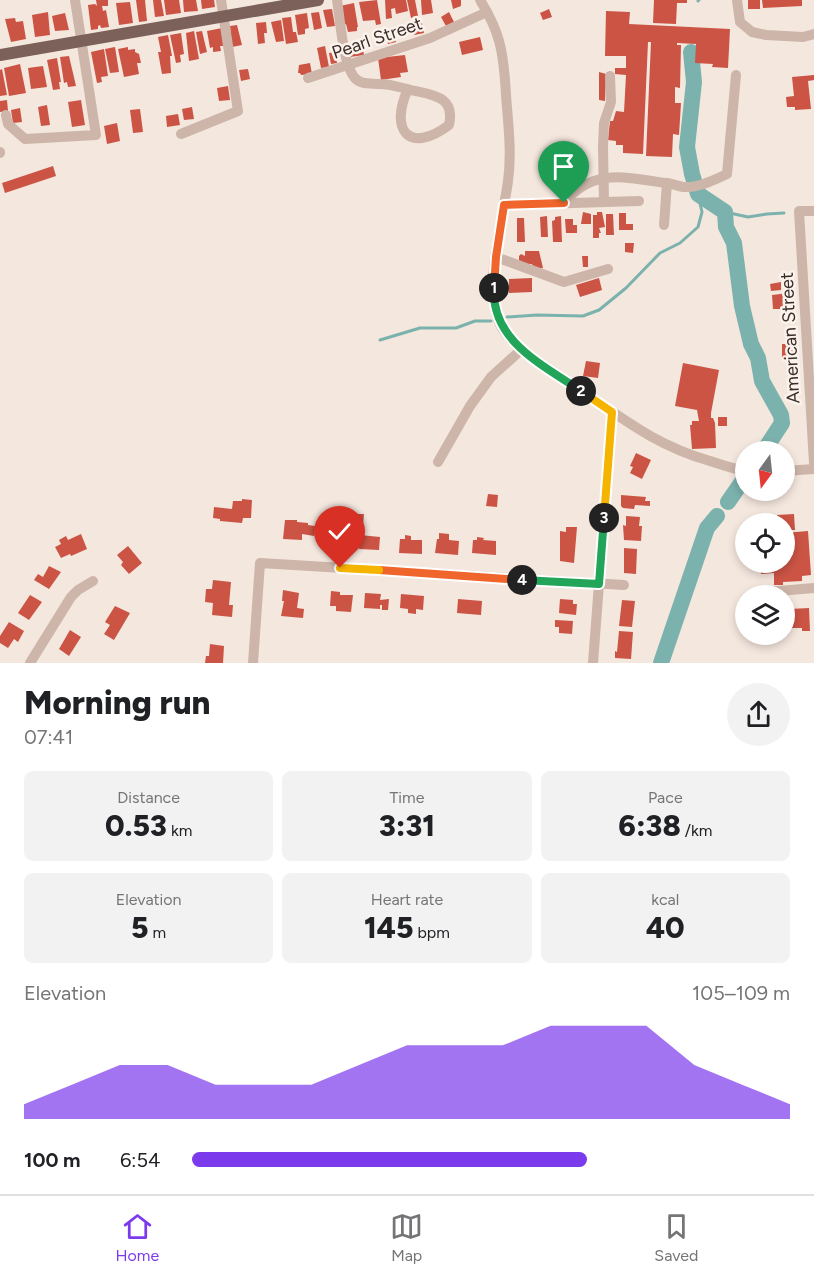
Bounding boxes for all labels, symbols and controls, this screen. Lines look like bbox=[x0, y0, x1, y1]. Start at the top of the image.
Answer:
street label: Pearl Street bbox=[329, 12, 425, 64]
pin bbox=[538, 141, 589, 203]
icon: arrive bbox=[547, 150, 580, 183]
street label: American Street bbox=[776, 272, 804, 404]
pin: 1 bbox=[479, 273, 509, 303]
text: 1 bbox=[491, 278, 497, 297]
pin: 2 bbox=[566, 376, 596, 406]
text: 2 bbox=[576, 381, 586, 400]
north arrow bbox=[735, 441, 795, 501]
map controls bbox=[735, 441, 795, 645]
pin: 3 bbox=[589, 503, 619, 533]
pin bbox=[314, 506, 365, 568]
text: 3 bbox=[600, 508, 608, 527]
button: locate bbox=[735, 513, 795, 573]
icon: check bbox=[323, 515, 356, 548]
pin: 4 bbox=[507, 565, 537, 595]
text: 4 bbox=[517, 570, 527, 589]
button: layers bbox=[735, 585, 795, 645]
text: Morning run bbox=[24, 683, 210, 722]
button: share bbox=[727, 683, 790, 746]
text: 07:41 bbox=[24, 725, 73, 749]
text: Distance bbox=[117, 788, 180, 807]
text: Time bbox=[390, 788, 424, 807]
text: Pace bbox=[648, 788, 683, 807]
text: 0.53 bbox=[105, 807, 167, 844]
text: 3:31 bbox=[379, 807, 435, 844]
text: 6:38 bbox=[618, 807, 681, 844]
text: km bbox=[167, 821, 192, 840]
text: /km bbox=[681, 821, 712, 840]
text: Elevation bbox=[116, 890, 182, 909]
text: Heart rate bbox=[371, 890, 443, 909]
text: kcal bbox=[651, 890, 679, 909]
text: 5 bbox=[131, 909, 149, 946]
text: 145 bbox=[364, 909, 414, 946]
text: 40 bbox=[646, 909, 685, 946]
text: m bbox=[149, 923, 166, 942]
text: bpm bbox=[414, 923, 450, 942]
text: Elevation bbox=[24, 981, 106, 1005]
text: 105–109 m bbox=[692, 981, 790, 1005]
text: 100 m bbox=[24, 1148, 81, 1172]
text: 6:54 bbox=[120, 1148, 160, 1172]
tab: Home bbox=[116, 1210, 159, 1265]
tab: Map bbox=[390, 1210, 423, 1265]
tab: Saved bbox=[654, 1210, 698, 1265]

